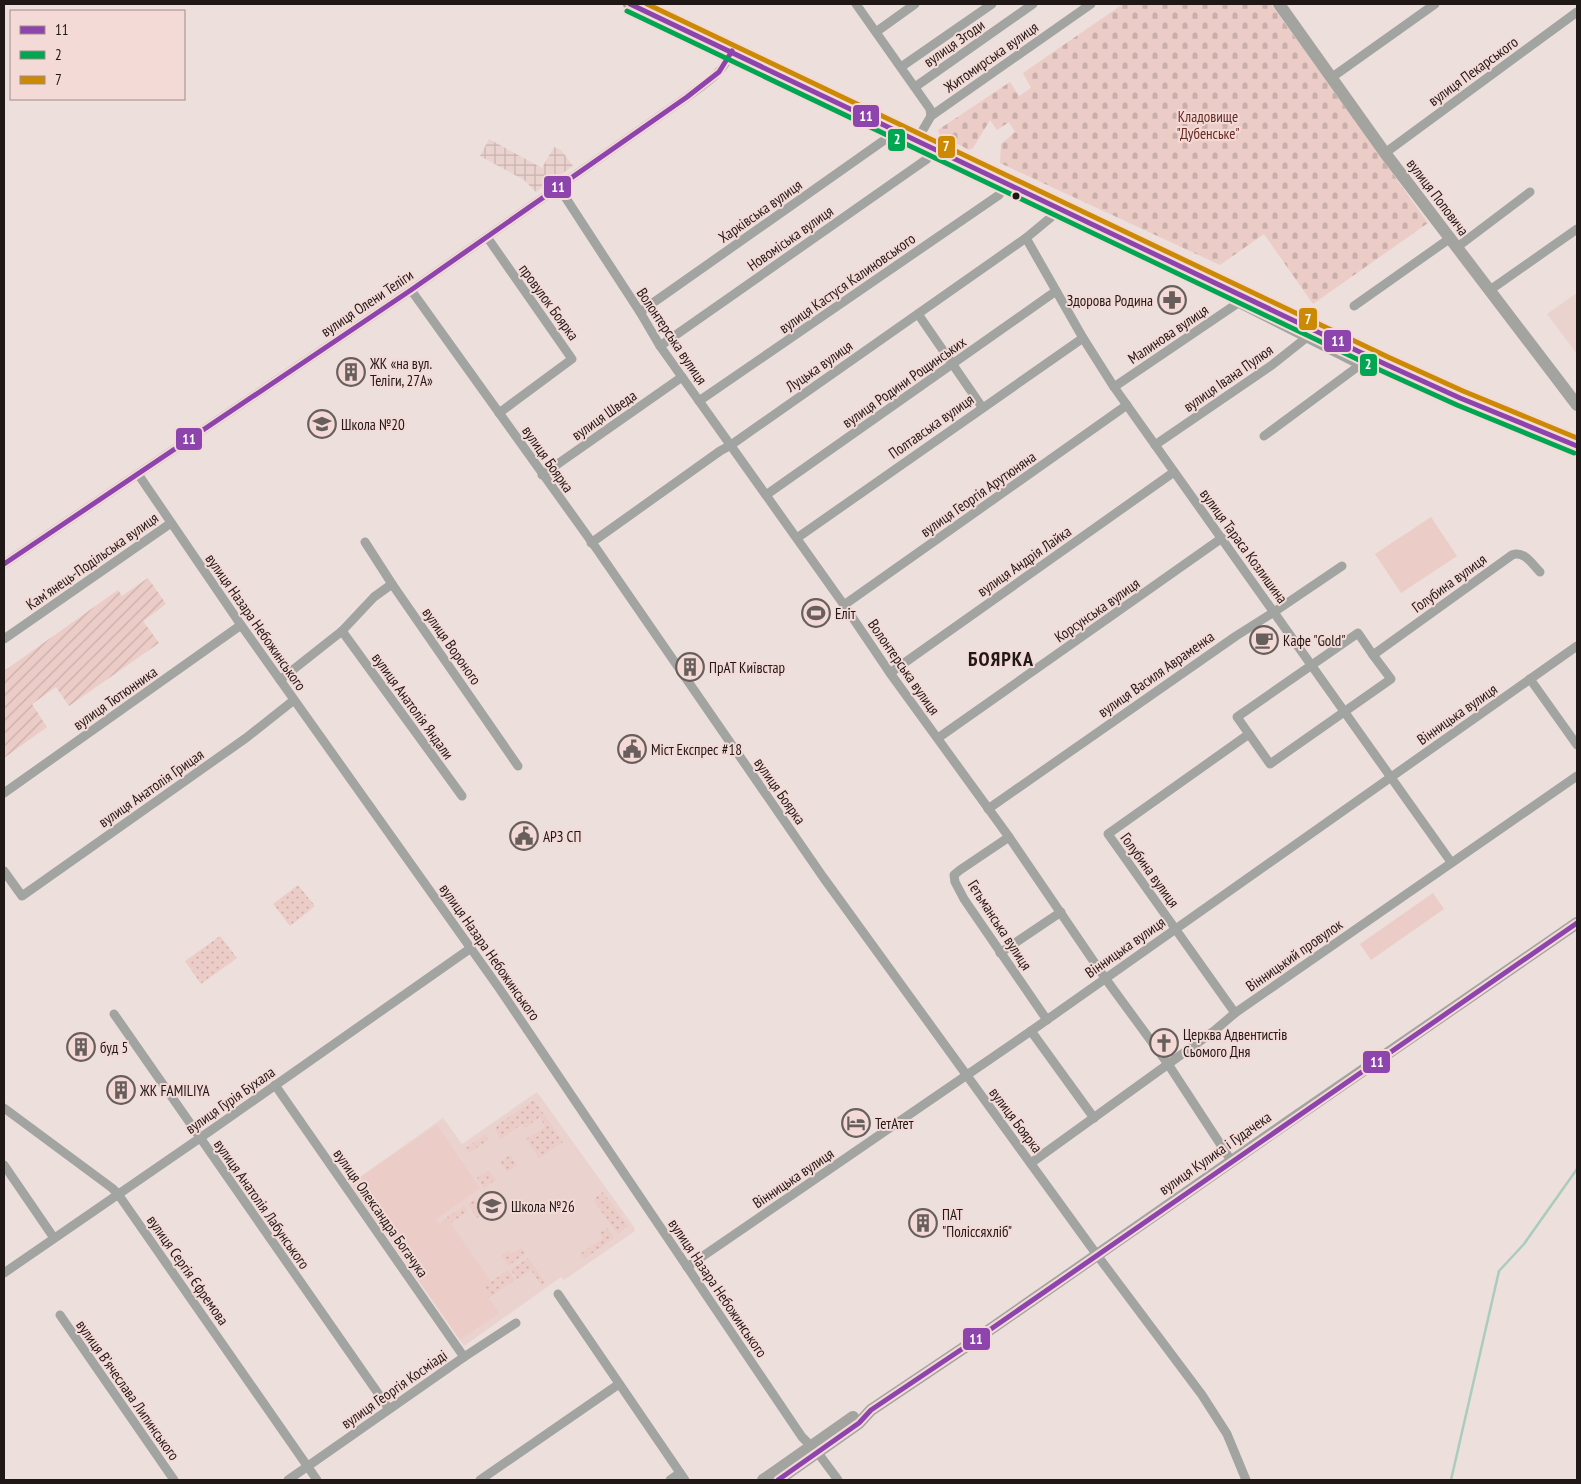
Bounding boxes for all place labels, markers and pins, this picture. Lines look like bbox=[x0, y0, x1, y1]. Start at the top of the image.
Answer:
unlabelled marker bbox=[1011, 191, 1021, 201]
pharmacy icon: Здорова Родина bbox=[1157, 285, 1187, 315]
place label: Здорова Родина bbox=[1067, 291, 1153, 310]
place label: ЖК «на вул. Теліги, 27А» bbox=[369, 354, 433, 390]
building icon: ЖК «на вул. Теліги, 27А» bbox=[336, 357, 366, 387]
school or university icon: Школа №20 bbox=[307, 409, 337, 439]
place label: Школа №20 bbox=[341, 415, 405, 434]
sports icon: Еліт bbox=[801, 598, 831, 628]
place label: Еліт bbox=[835, 604, 856, 623]
cafe icon: Кафе "Gold" bbox=[1249, 625, 1279, 655]
place label: Кафе "Gold" bbox=[1283, 631, 1346, 650]
building icon: ПрАТ Київстар bbox=[675, 652, 705, 682]
place label: ПрАТ Київстар bbox=[709, 658, 785, 677]
public building icon: Міст Експрес #18 bbox=[617, 734, 647, 764]
place label: Міст Експрес #18 bbox=[651, 740, 742, 759]
public building icon: АРЗ СП bbox=[509, 821, 539, 851]
place label: АРЗ СП bbox=[543, 827, 581, 846]
place label: Церква Адвентистів Сьомого Дня bbox=[1183, 1025, 1287, 1061]
church icon: Церква Адвентистів Сьомого Дня bbox=[1149, 1028, 1179, 1058]
building icon: буд 5 bbox=[66, 1032, 96, 1062]
place label: буд 5 bbox=[100, 1038, 128, 1057]
building icon: ЖК FAMILIYA bbox=[106, 1075, 136, 1105]
place label: ЖК FAMILIYA bbox=[139, 1081, 210, 1100]
hotel icon: ТетАтет bbox=[841, 1108, 871, 1138]
place label: ТетАтет bbox=[875, 1114, 914, 1133]
school or university icon: Школа №26 bbox=[477, 1191, 507, 1221]
place label: Школа №26 bbox=[511, 1197, 575, 1216]
place label: ПАТ "Поліссяхліб" bbox=[942, 1205, 1012, 1241]
building icon: ПАТ "Поліссяхліб" bbox=[908, 1208, 938, 1238]

